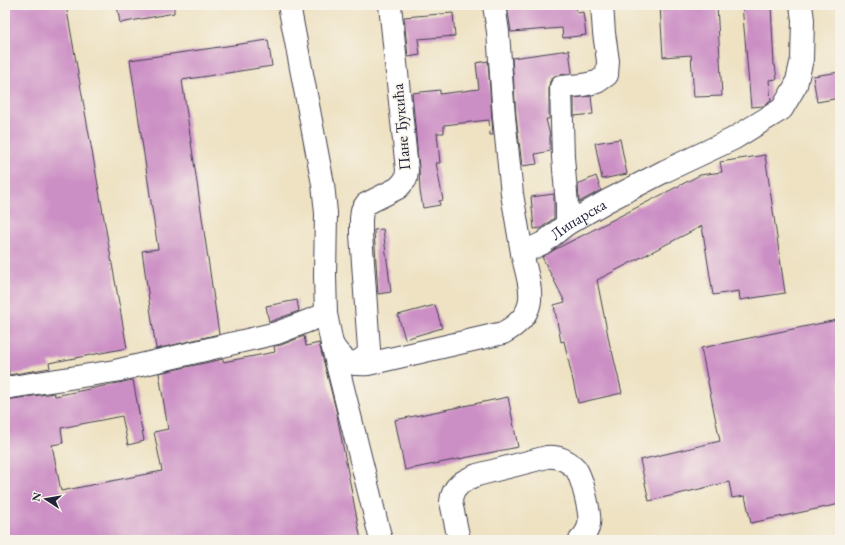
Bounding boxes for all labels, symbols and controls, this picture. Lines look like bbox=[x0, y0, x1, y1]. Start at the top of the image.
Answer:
street label: Пане Ђукића bbox=[387, 82, 415, 171]
street label: Липарска bbox=[545, 193, 610, 244]
north arrow bbox=[26, 479, 66, 519]
text: N bbox=[28, 491, 44, 503]

